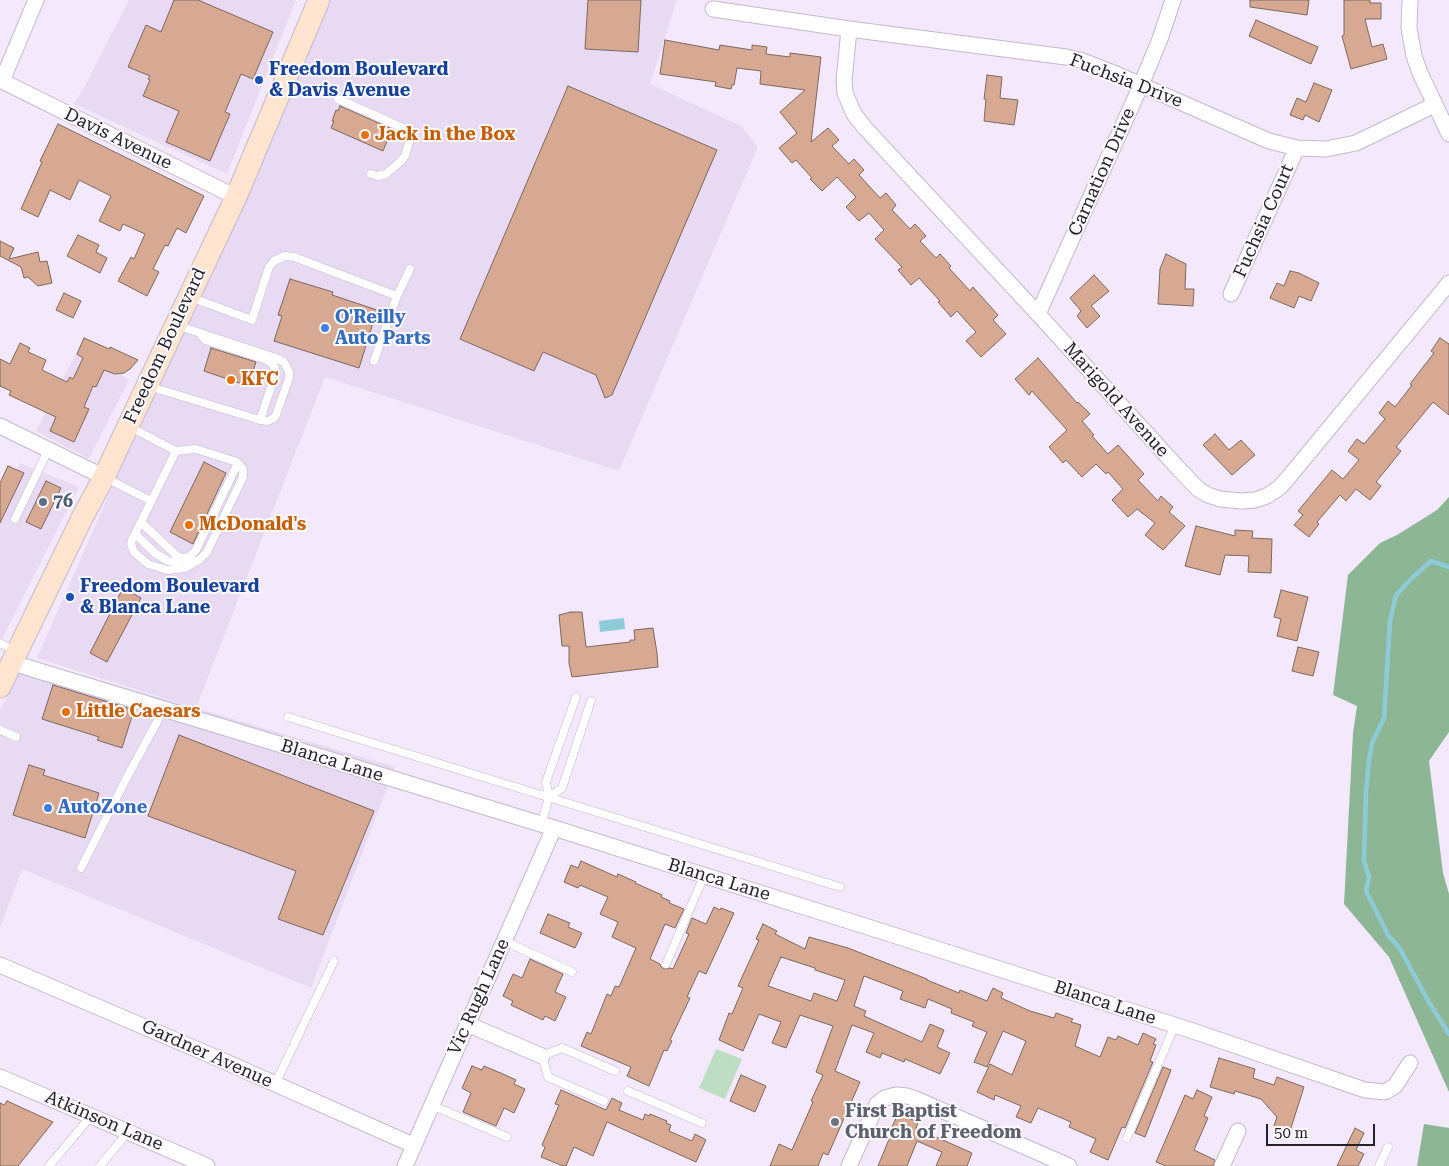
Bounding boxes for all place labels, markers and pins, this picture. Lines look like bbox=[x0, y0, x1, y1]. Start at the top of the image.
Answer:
place label: Freedom Boulevard & Davis Avenue bbox=[269, 59, 449, 102]
marker: Freedom Boulevard & Davis Avenue bbox=[253, 74, 265, 86]
place label: Jack in the Box bbox=[375, 124, 515, 146]
marker: Jack in the Box bbox=[359, 129, 371, 141]
place label: O'Reilly Auto Parts bbox=[335, 307, 431, 350]
marker: O'Reilly Auto Parts bbox=[319, 322, 331, 334]
place label: KFC bbox=[241, 369, 279, 391]
marker: KFC bbox=[225, 374, 237, 386]
place label: 76 bbox=[53, 491, 73, 513]
marker: 76 bbox=[37, 496, 49, 508]
place label: McDonald's bbox=[199, 514, 306, 536]
marker: McDonald's bbox=[183, 519, 195, 531]
place label: Freedom Boulevard & Blanca Lane bbox=[80, 576, 260, 618]
marker: Freedom Boulevard & Blanca Lane bbox=[64, 591, 76, 603]
place label: Little Caesars bbox=[76, 701, 200, 723]
marker: Little Caesars bbox=[60, 706, 72, 718]
place label: AutoZone bbox=[58, 797, 147, 819]
marker: AutoZone bbox=[42, 802, 54, 814]
place label: First Baptist Church of Freedom bbox=[845, 1101, 1022, 1144]
marker: First Baptist Church of Freedom bbox=[829, 1116, 841, 1128]

